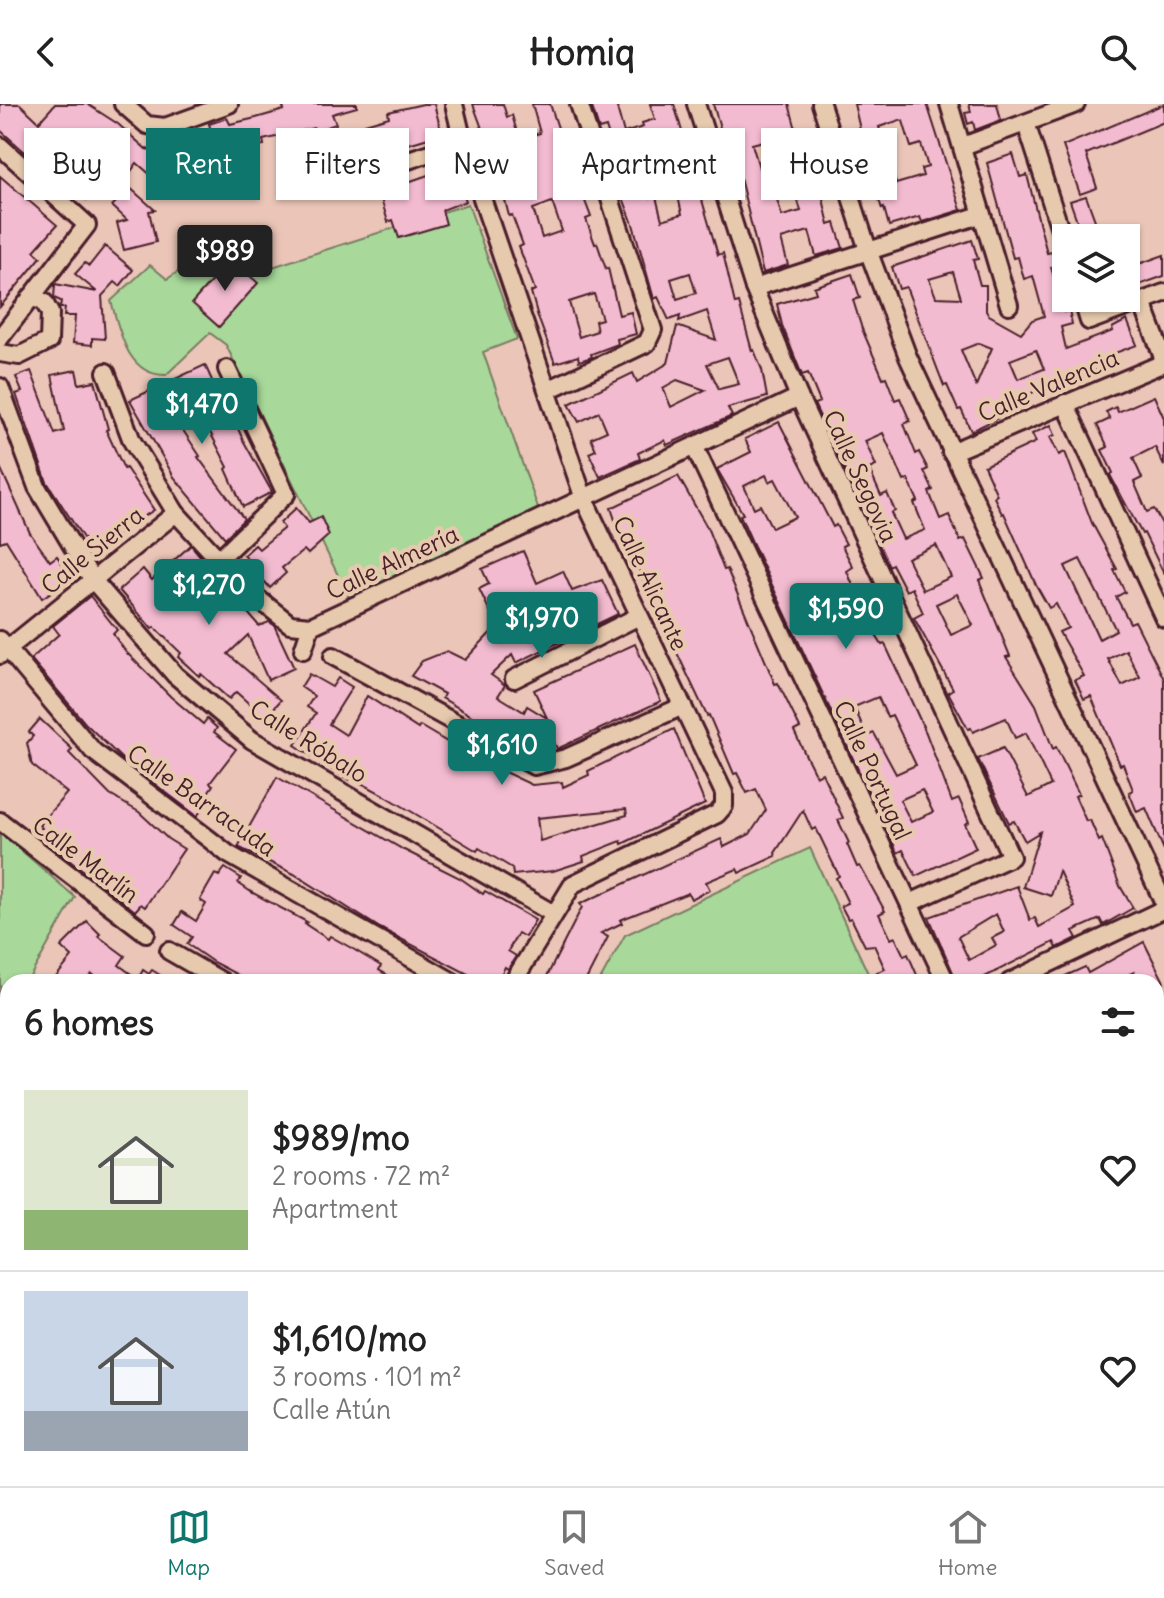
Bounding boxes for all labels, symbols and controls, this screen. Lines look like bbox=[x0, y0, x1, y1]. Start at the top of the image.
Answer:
icon: back bbox=[24, 30, 68, 74]
text: Homiq bbox=[529, 30, 635, 75]
icon: search bbox=[1096, 30, 1140, 74]
chip: Buy bbox=[24, 128, 130, 200]
chip: Rent bbox=[146, 128, 260, 200]
chip: Filters bbox=[276, 128, 409, 200]
chip: New bbox=[425, 128, 537, 200]
chip: Apartment bbox=[553, 128, 745, 200]
chip: House bbox=[761, 128, 897, 200]
map controls bbox=[1052, 224, 1140, 312]
button: layers bbox=[1052, 224, 1140, 312]
pin: $989 bbox=[178, 225, 272, 293]
text: $989 bbox=[195, 234, 255, 267]
street label: Calle Valencia bbox=[973, 342, 1123, 428]
pin: $1,470 bbox=[137, 378, 267, 446]
text: $1,470 bbox=[165, 387, 239, 420]
street label: Calle Segovia bbox=[817, 405, 905, 547]
street label: Calle Sierra bbox=[35, 500, 149, 600]
street label: Calle Alicante bbox=[607, 511, 695, 655]
street label: Calle Almería bbox=[321, 518, 463, 606]
pin: $1,270 bbox=[144, 559, 274, 627]
text: $1,270 bbox=[172, 568, 246, 601]
pin: $1,590 bbox=[781, 583, 911, 651]
pin: $1,970 bbox=[477, 592, 607, 660]
text: $1,590 bbox=[808, 592, 884, 625]
text: $1,970 bbox=[505, 601, 579, 634]
street label: Calle Róbalo bbox=[245, 693, 373, 789]
street label: Calle Portugal bbox=[828, 696, 918, 844]
pin: $1,610 bbox=[437, 719, 567, 787]
text: $1,610 bbox=[466, 728, 538, 761]
street label: Calle Barracuda bbox=[122, 738, 282, 862]
street label: Calle Marlín bbox=[27, 809, 145, 909]
icon: filters bbox=[1096, 1000, 1140, 1044]
text: 6 homes bbox=[24, 1001, 154, 1044]
text: $989/mo bbox=[272, 1116, 410, 1159]
icon: home bbox=[88, 1122, 184, 1218]
icon: heart bbox=[1096, 1148, 1140, 1192]
text: 2 rooms · 72 m² bbox=[272, 1159, 451, 1192]
text: Apartment bbox=[272, 1192, 398, 1225]
text: $1,610/mo bbox=[272, 1317, 427, 1360]
icon: home bbox=[88, 1323, 184, 1419]
icon: heart bbox=[1096, 1349, 1140, 1393]
text: 3 rooms · 101 m² bbox=[272, 1360, 462, 1393]
text: Calle Atún bbox=[272, 1393, 391, 1426]
tab: Map bbox=[167, 1505, 211, 1581]
tab: Saved bbox=[544, 1505, 604, 1581]
tab: Home bbox=[938, 1505, 997, 1581]

